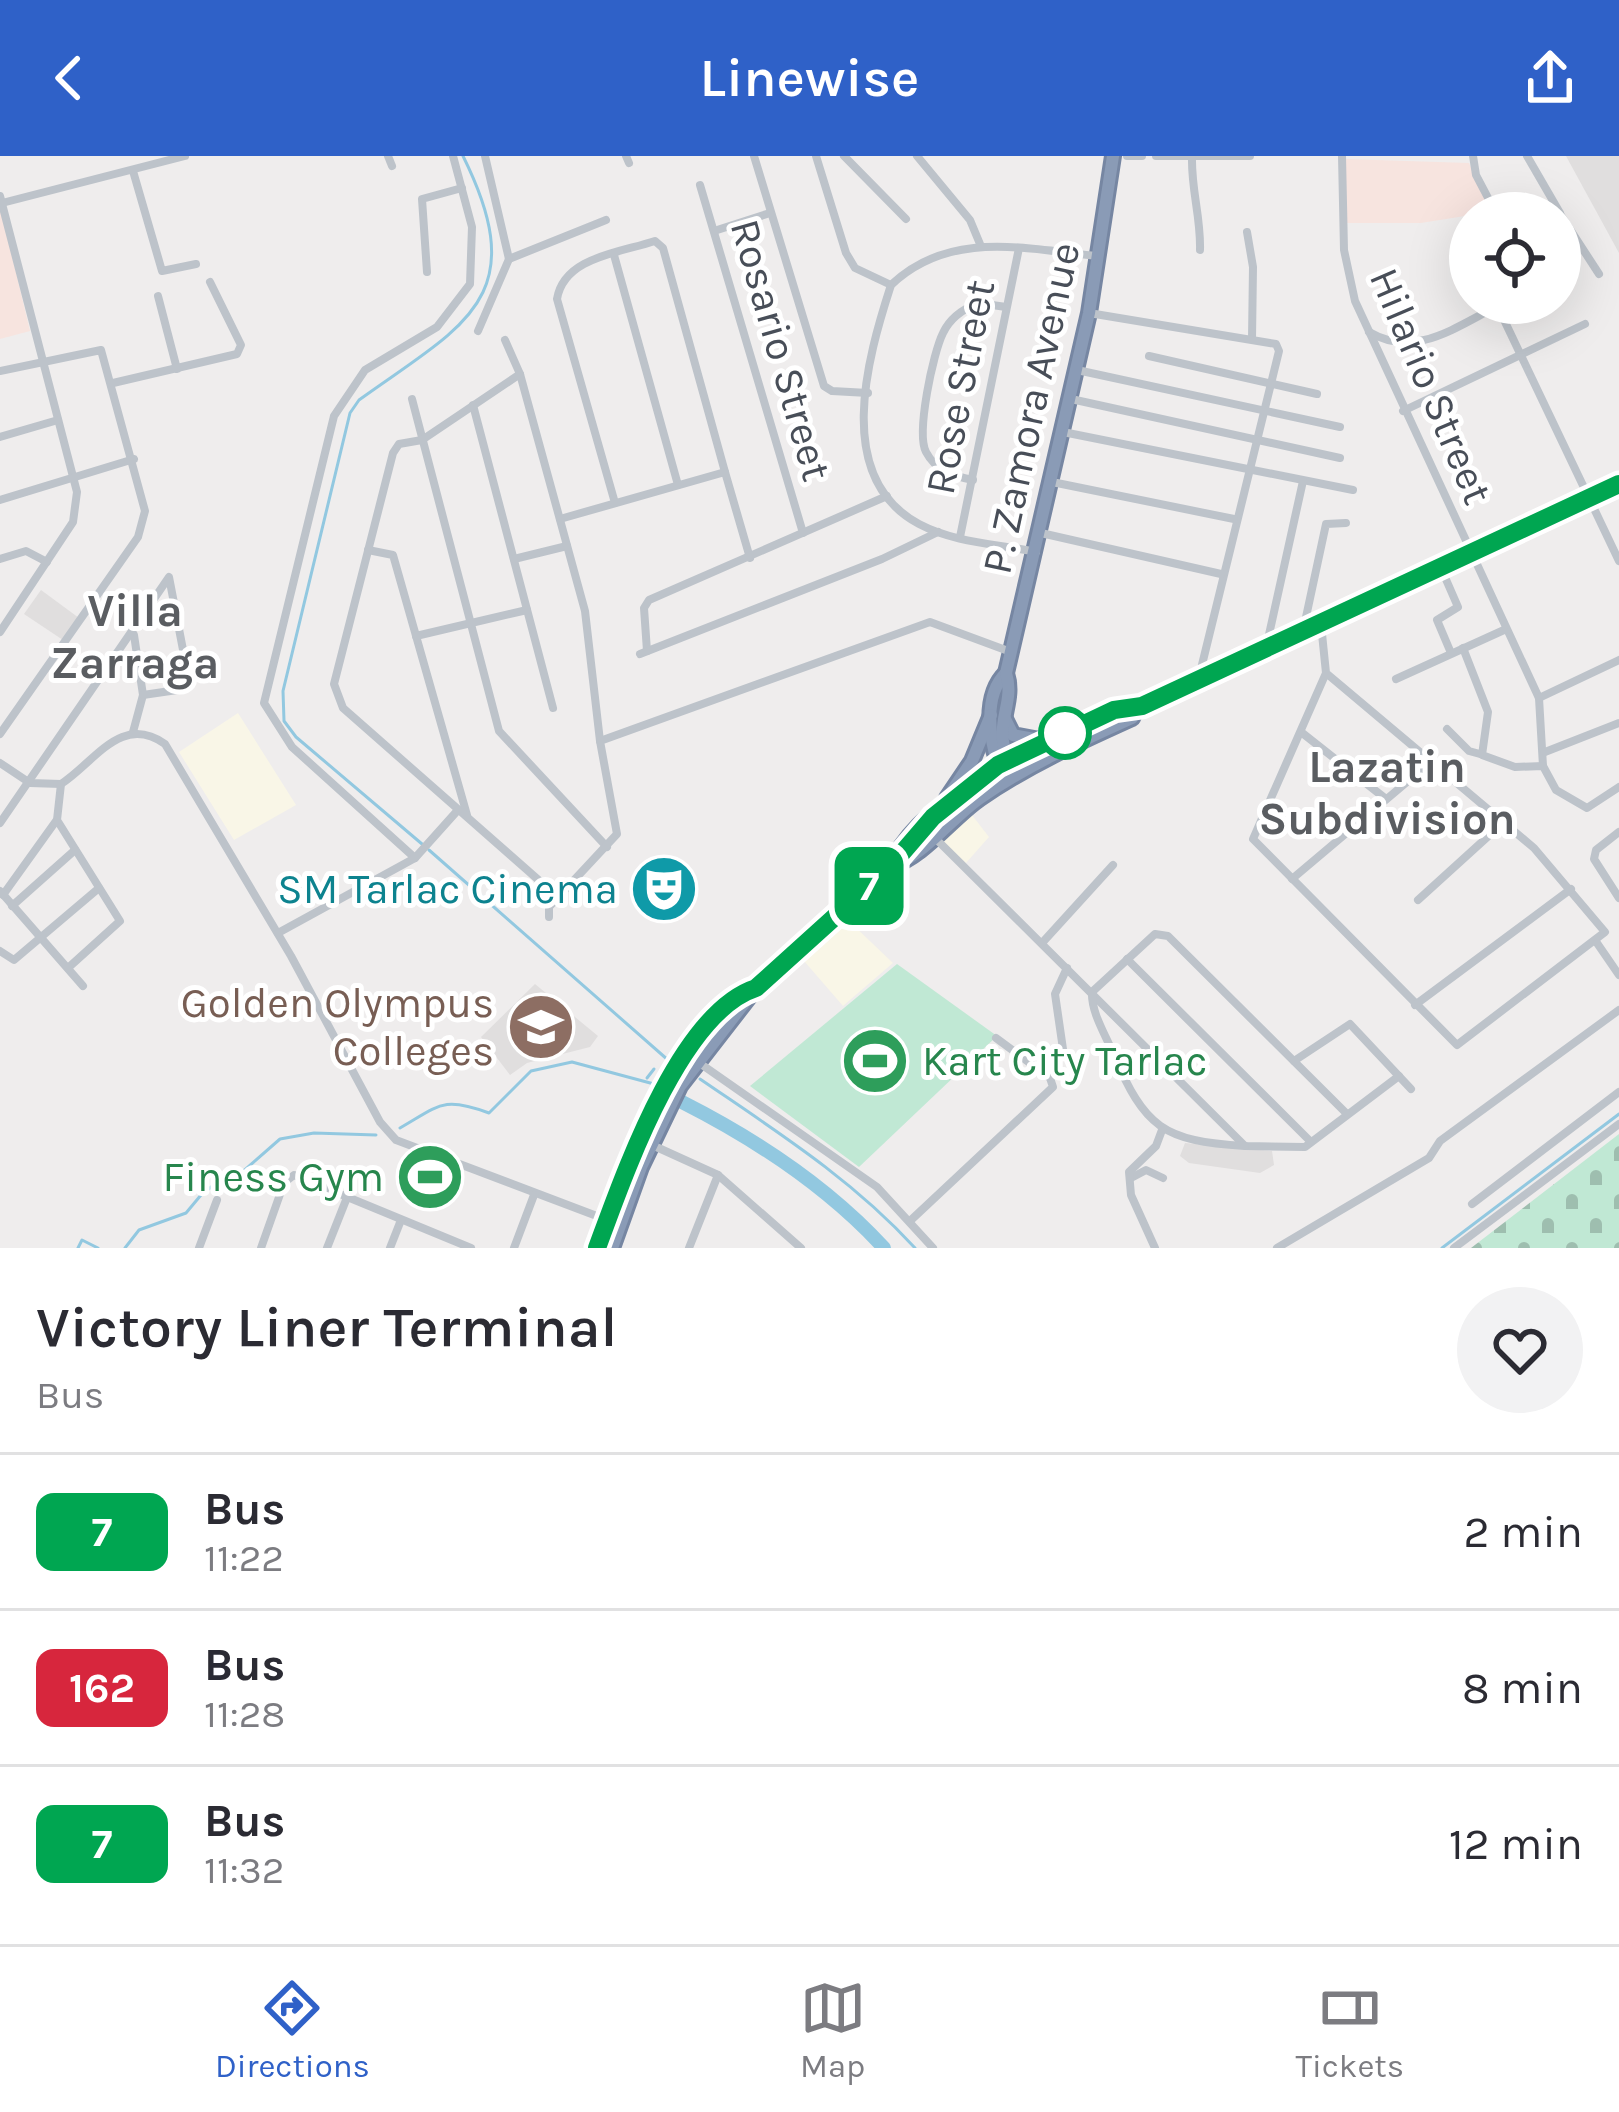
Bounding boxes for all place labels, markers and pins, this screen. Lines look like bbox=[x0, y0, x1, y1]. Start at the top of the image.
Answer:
unlabelled marker bbox=[1040, 708, 1090, 758]
theatre icon: SM Tarlac Cinema bbox=[629, 854, 699, 924]
place label: SM Tarlac Cinema bbox=[277, 864, 618, 914]
place label: Golden Olympus Colleges bbox=[181, 978, 494, 1076]
school or university icon: Golden Olympus Colleges bbox=[506, 992, 576, 1062]
sports icon: Kart City Tarlac bbox=[840, 1026, 910, 1096]
place label: Kart City Tarlac bbox=[922, 1036, 1207, 1086]
sports icon: Finess Gym bbox=[395, 1142, 465, 1212]
place label: Finess Gym bbox=[163, 1152, 384, 1202]

